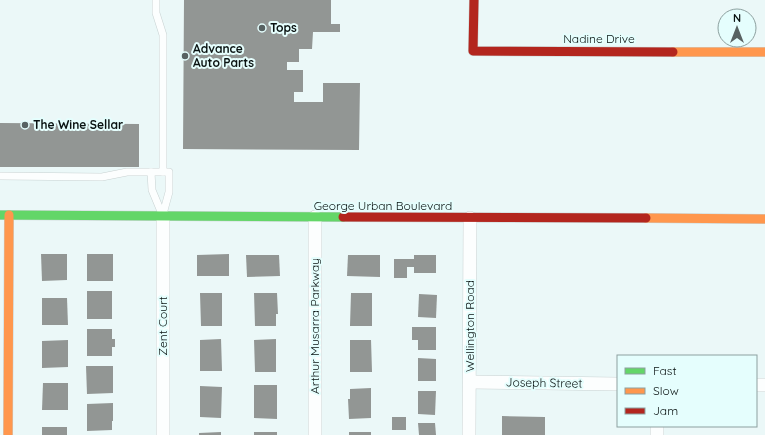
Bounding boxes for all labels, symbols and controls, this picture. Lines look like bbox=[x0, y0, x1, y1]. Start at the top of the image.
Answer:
north arrow bbox=[717, 8, 757, 48]
text: N bbox=[733, 11, 741, 25]
place label: Tops bbox=[270, 20, 297, 35]
marker: Tops bbox=[257, 23, 267, 33]
street label: Nadine Drive bbox=[563, 31, 635, 46]
place label: Advance Auto Parts bbox=[193, 41, 254, 70]
marker: Advance Auto Parts bbox=[180, 51, 190, 61]
place label: The Wine Sellar bbox=[33, 117, 123, 132]
marker: The Wine Sellar bbox=[20, 120, 30, 130]
street label: George Urban Boulevard bbox=[314, 198, 452, 213]
street label: Arthur Musarra Parkway bbox=[307, 258, 322, 394]
street label: Wellington Road bbox=[462, 280, 477, 372]
street label: Zent Court bbox=[155, 296, 170, 356]
legend bbox=[617, 355, 757, 427]
text: Fast bbox=[653, 363, 677, 378]
street label: Joseph Street bbox=[506, 374, 582, 391]
text: Slow bbox=[653, 383, 679, 398]
text: Jam bbox=[653, 403, 678, 418]

